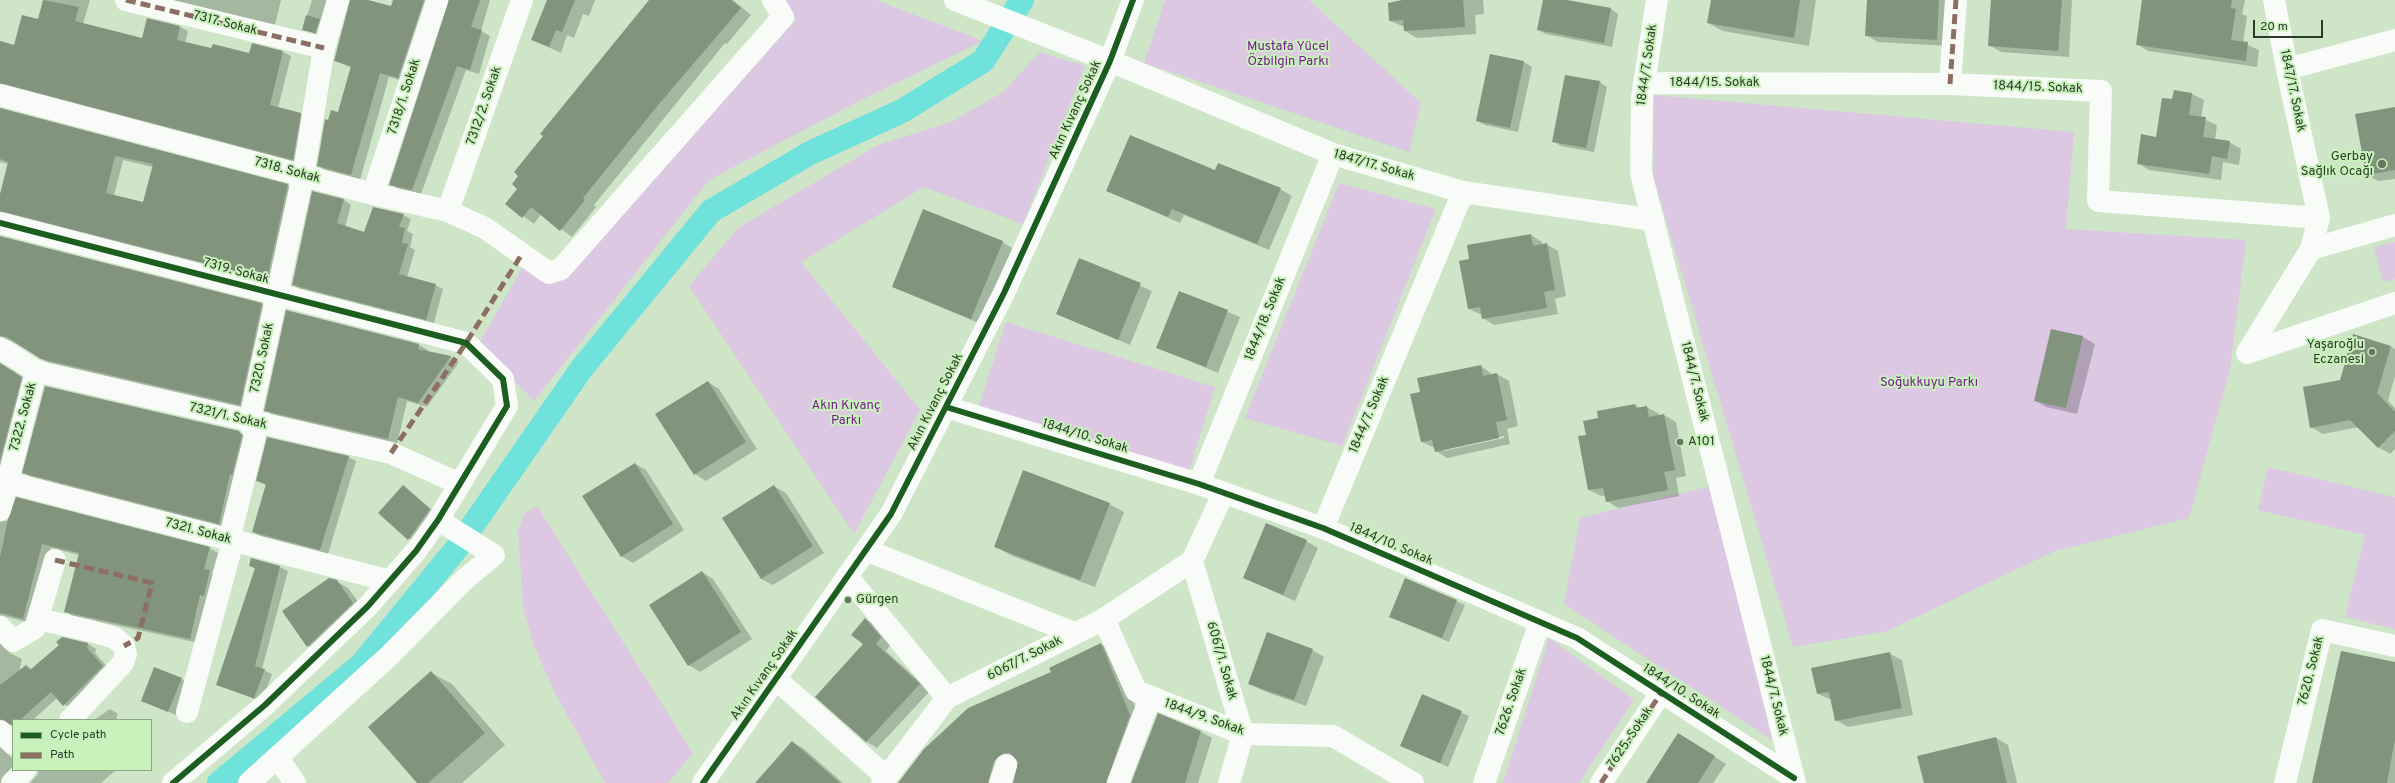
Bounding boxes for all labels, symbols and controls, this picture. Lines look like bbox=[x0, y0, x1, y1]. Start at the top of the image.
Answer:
street label: 7317. Sokak bbox=[191, 8, 259, 40]
scale bar bbox=[2255, 12, 2325, 38]
text: 20 m bbox=[2260, 19, 2288, 35]
street label: 1844/7. Sokak bbox=[1635, 23, 1661, 107]
park label: Mustafa Yücel Özbilgin Parkı bbox=[1247, 39, 1329, 70]
street label: 1847/17. Sokak bbox=[2276, 48, 2308, 134]
street label: 7318/1. Sokak bbox=[385, 57, 425, 137]
street label: Akın Kıvanç Sokak bbox=[1046, 58, 1106, 162]
street label: 7312/2. Sokak bbox=[464, 64, 506, 148]
street label: 1844/15. Sokak bbox=[1670, 75, 1760, 91]
street label: 1844/15. Sokak bbox=[1993, 79, 2083, 97]
street label: 1847/17. Sokak bbox=[1332, 147, 1416, 185]
place label: Gerbay Sağlık Ocağı bbox=[2301, 149, 2373, 180]
street label: 7318. Sokak bbox=[252, 155, 322, 187]
marker: Gerbay Sağlık Ocağı bbox=[2376, 158, 2388, 170]
street label: 7319. Sokak bbox=[201, 256, 271, 288]
street label: 1844/18. Sokak bbox=[1242, 275, 1290, 363]
street label: 7320. Sokak bbox=[248, 321, 278, 395]
place label: Yaşaroğlu Eczanesi bbox=[2307, 337, 2364, 368]
street label: 1844/7. Sokak bbox=[1676, 340, 1712, 424]
marker: Yaşaroğlu Eczanesi bbox=[2367, 347, 2377, 357]
street label: Akın Kıvanç Sokak bbox=[905, 351, 967, 453]
street label: 1844/7. Sokak bbox=[1347, 374, 1393, 456]
park label: Soğukkuyu Parkı bbox=[1880, 375, 1978, 391]
street label: 7322. Sokak bbox=[7, 381, 41, 453]
park label: Akın Kıvanç Parkı bbox=[811, 398, 881, 429]
street label: 7321/1. Sokak bbox=[188, 400, 268, 434]
street label: 1844/10. Sokak bbox=[1040, 416, 1130, 458]
place label: A101 bbox=[1688, 434, 1715, 450]
marker: A101 bbox=[1675, 437, 1685, 447]
street label: 7321. Sokak bbox=[163, 516, 233, 548]
street label: 1844/10. Sokak bbox=[1347, 520, 1435, 570]
place label: Gürgen bbox=[856, 592, 899, 608]
marker: Gürgen bbox=[843, 595, 853, 605]
street label: 6067/1. Sokak bbox=[1202, 620, 1240, 702]
street label: Akın Kıvanç Sokak bbox=[728, 627, 802, 723]
street label: 6067/7. Sokak bbox=[985, 633, 1065, 685]
street label: 7620. Sokak bbox=[2296, 635, 2328, 707]
street label: 1844/7. Sokak bbox=[1755, 654, 1791, 738]
street label: 1844/10. Sokak bbox=[1639, 661, 1723, 723]
street label: 7626. Sokak bbox=[1493, 666, 1531, 738]
street label: 1844/9. Sokak bbox=[1162, 696, 1246, 740]
street label: 7625. Sokak bbox=[1605, 704, 1657, 772]
legend bbox=[12, 719, 152, 771]
text: Cycle path bbox=[50, 727, 107, 743]
text: Path bbox=[50, 747, 75, 763]

